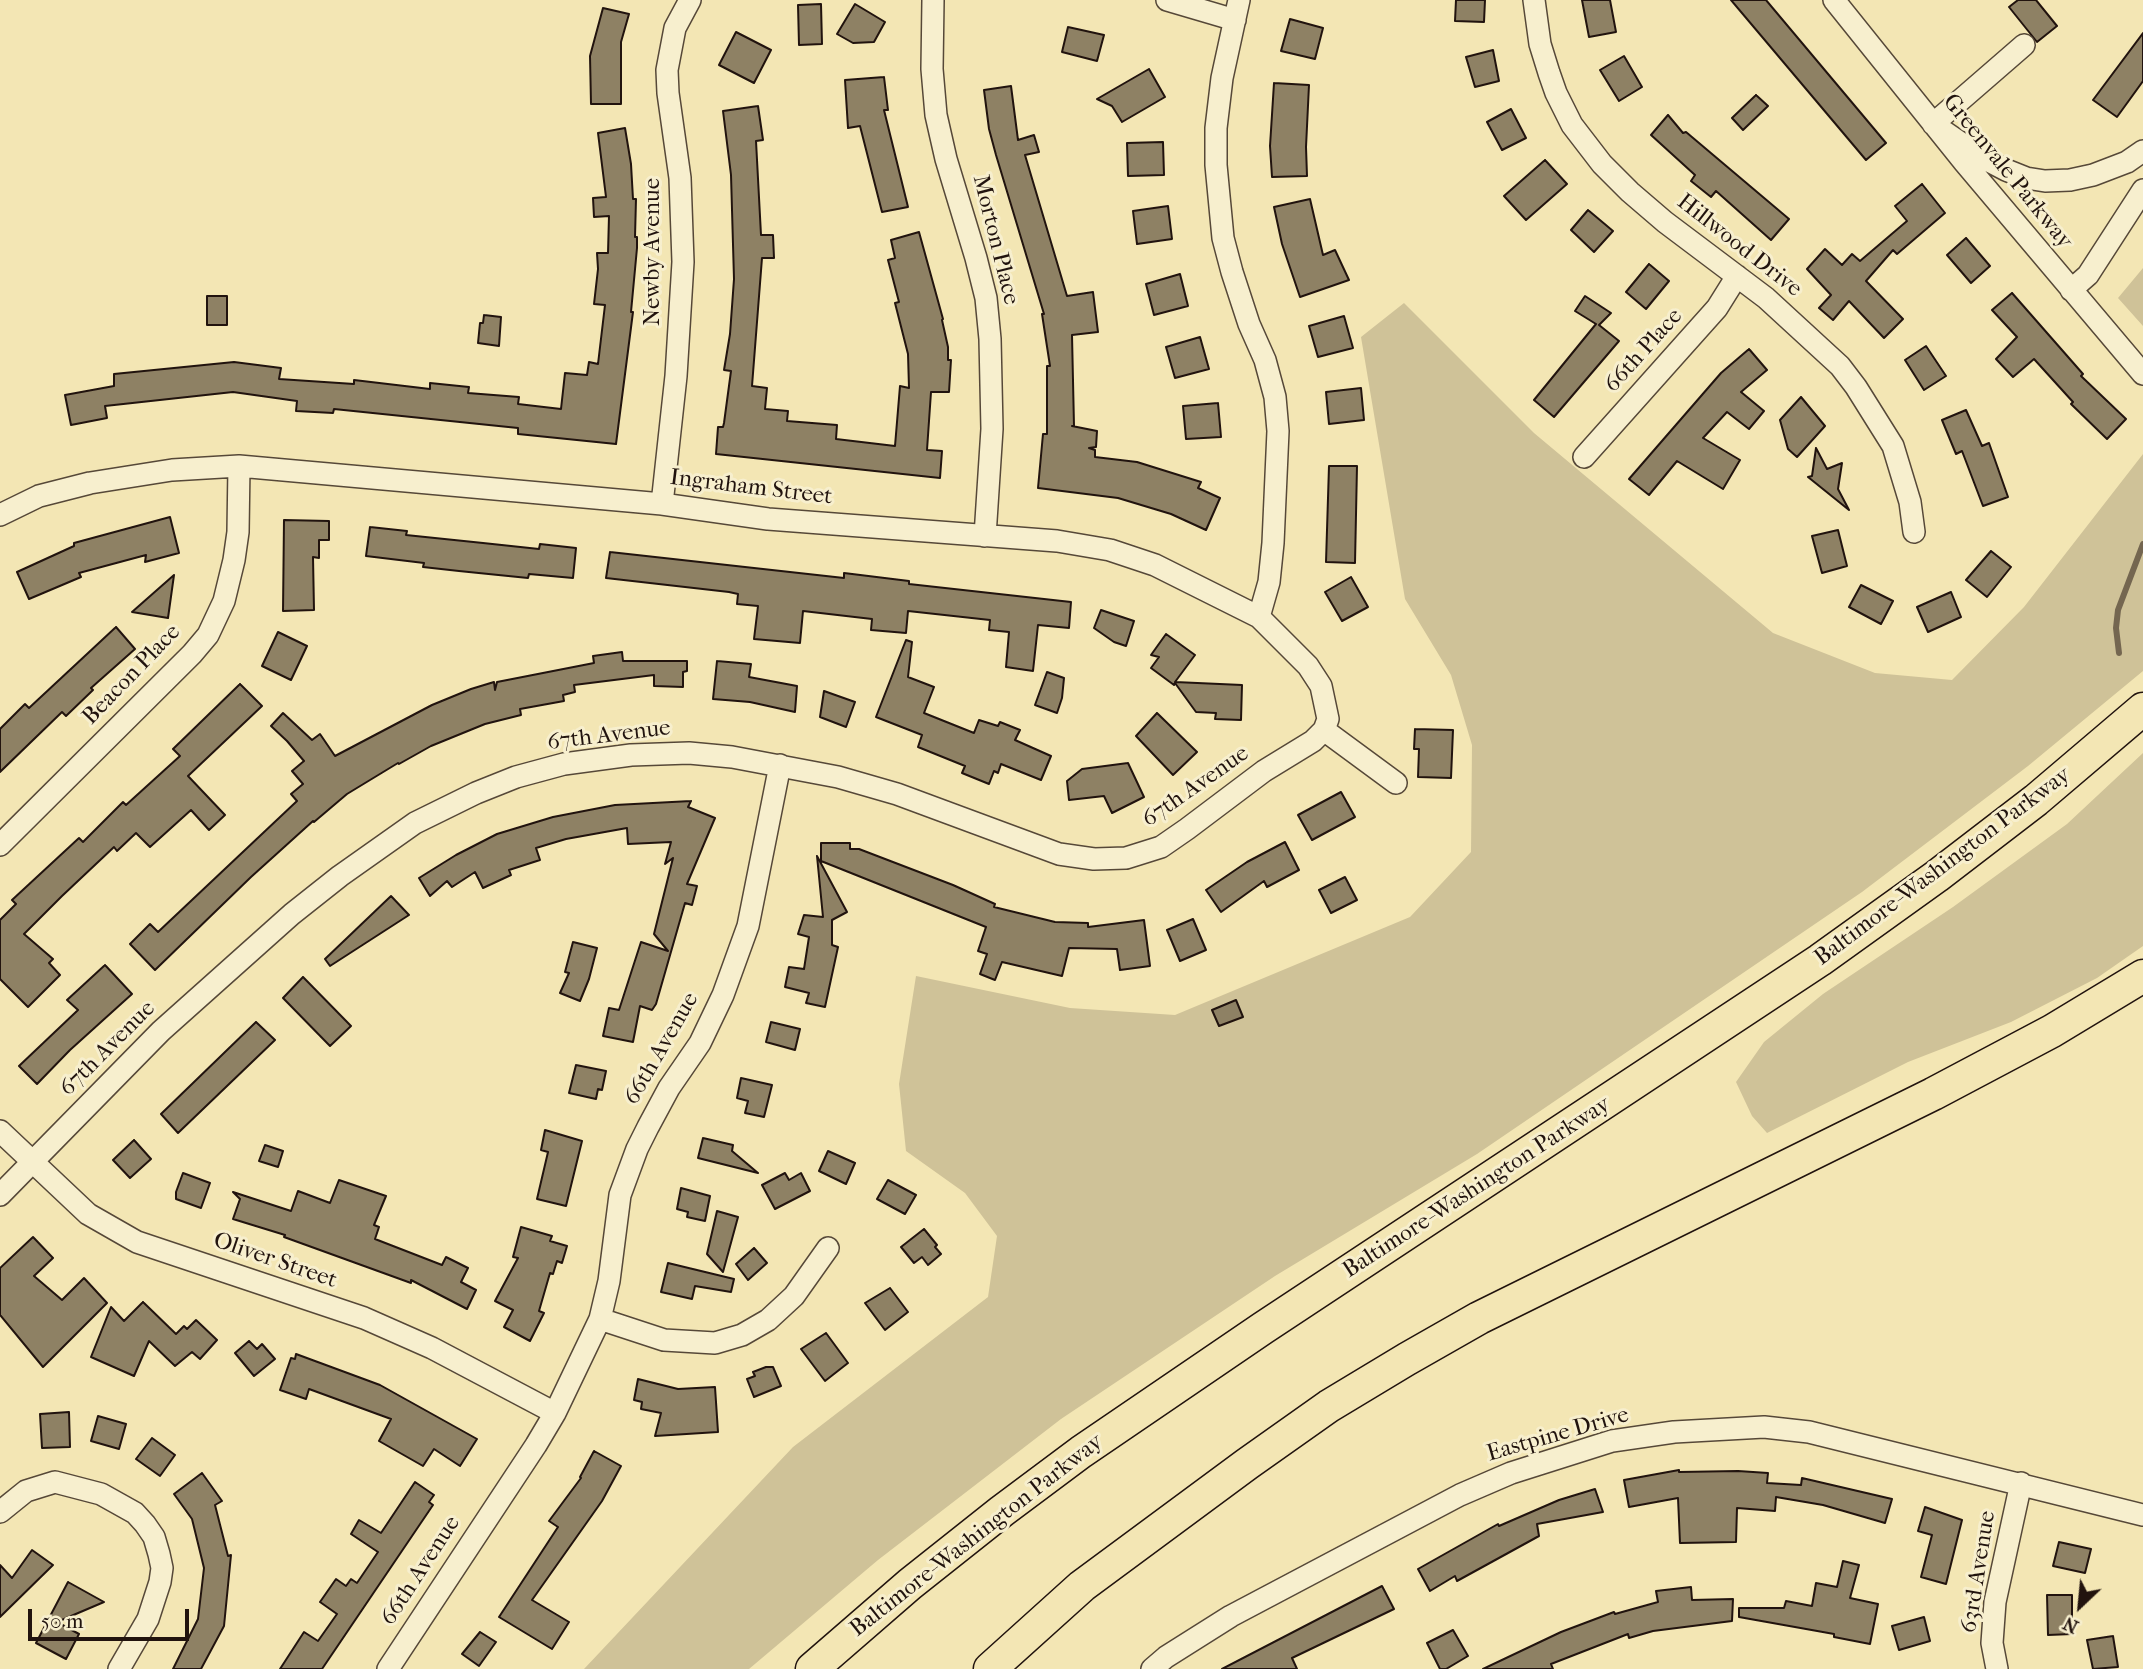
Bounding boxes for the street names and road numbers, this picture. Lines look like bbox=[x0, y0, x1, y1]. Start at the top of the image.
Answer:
street label: Greenvale Parkway bbox=[1936, 89, 2078, 255]
street label: Morton Place bbox=[966, 172, 1024, 308]
street label: Newby Avenue bbox=[639, 178, 667, 326]
street label: Hillwood Drive bbox=[1671, 189, 1807, 303]
street label: 66th Place bbox=[1599, 303, 1689, 399]
street label: Ingraham Street bbox=[668, 464, 834, 512]
street label: Beacon Place bbox=[77, 619, 187, 731]
street label: 67th Avenue bbox=[546, 715, 672, 757]
street label: 67th Avenue bbox=[1137, 740, 1255, 834]
street label: Baltimore-Washington Parkway bbox=[1810, 762, 2076, 972]
street label: 66th Avenue bbox=[619, 988, 705, 1110]
street label: 67th Avenue bbox=[55, 996, 161, 1102]
street label: Baltimore-Washington Parkway bbox=[1338, 1091, 1616, 1285]
street label: Oliver Street bbox=[210, 1227, 340, 1295]
street label: Eastpine Drive bbox=[1484, 1402, 1632, 1468]
street label: Baltimore-Washington Parkway bbox=[845, 1429, 1109, 1643]
street label: 63rd Avenue bbox=[1956, 1509, 2002, 1635]
street label: 66th Avenue bbox=[375, 1511, 467, 1631]

